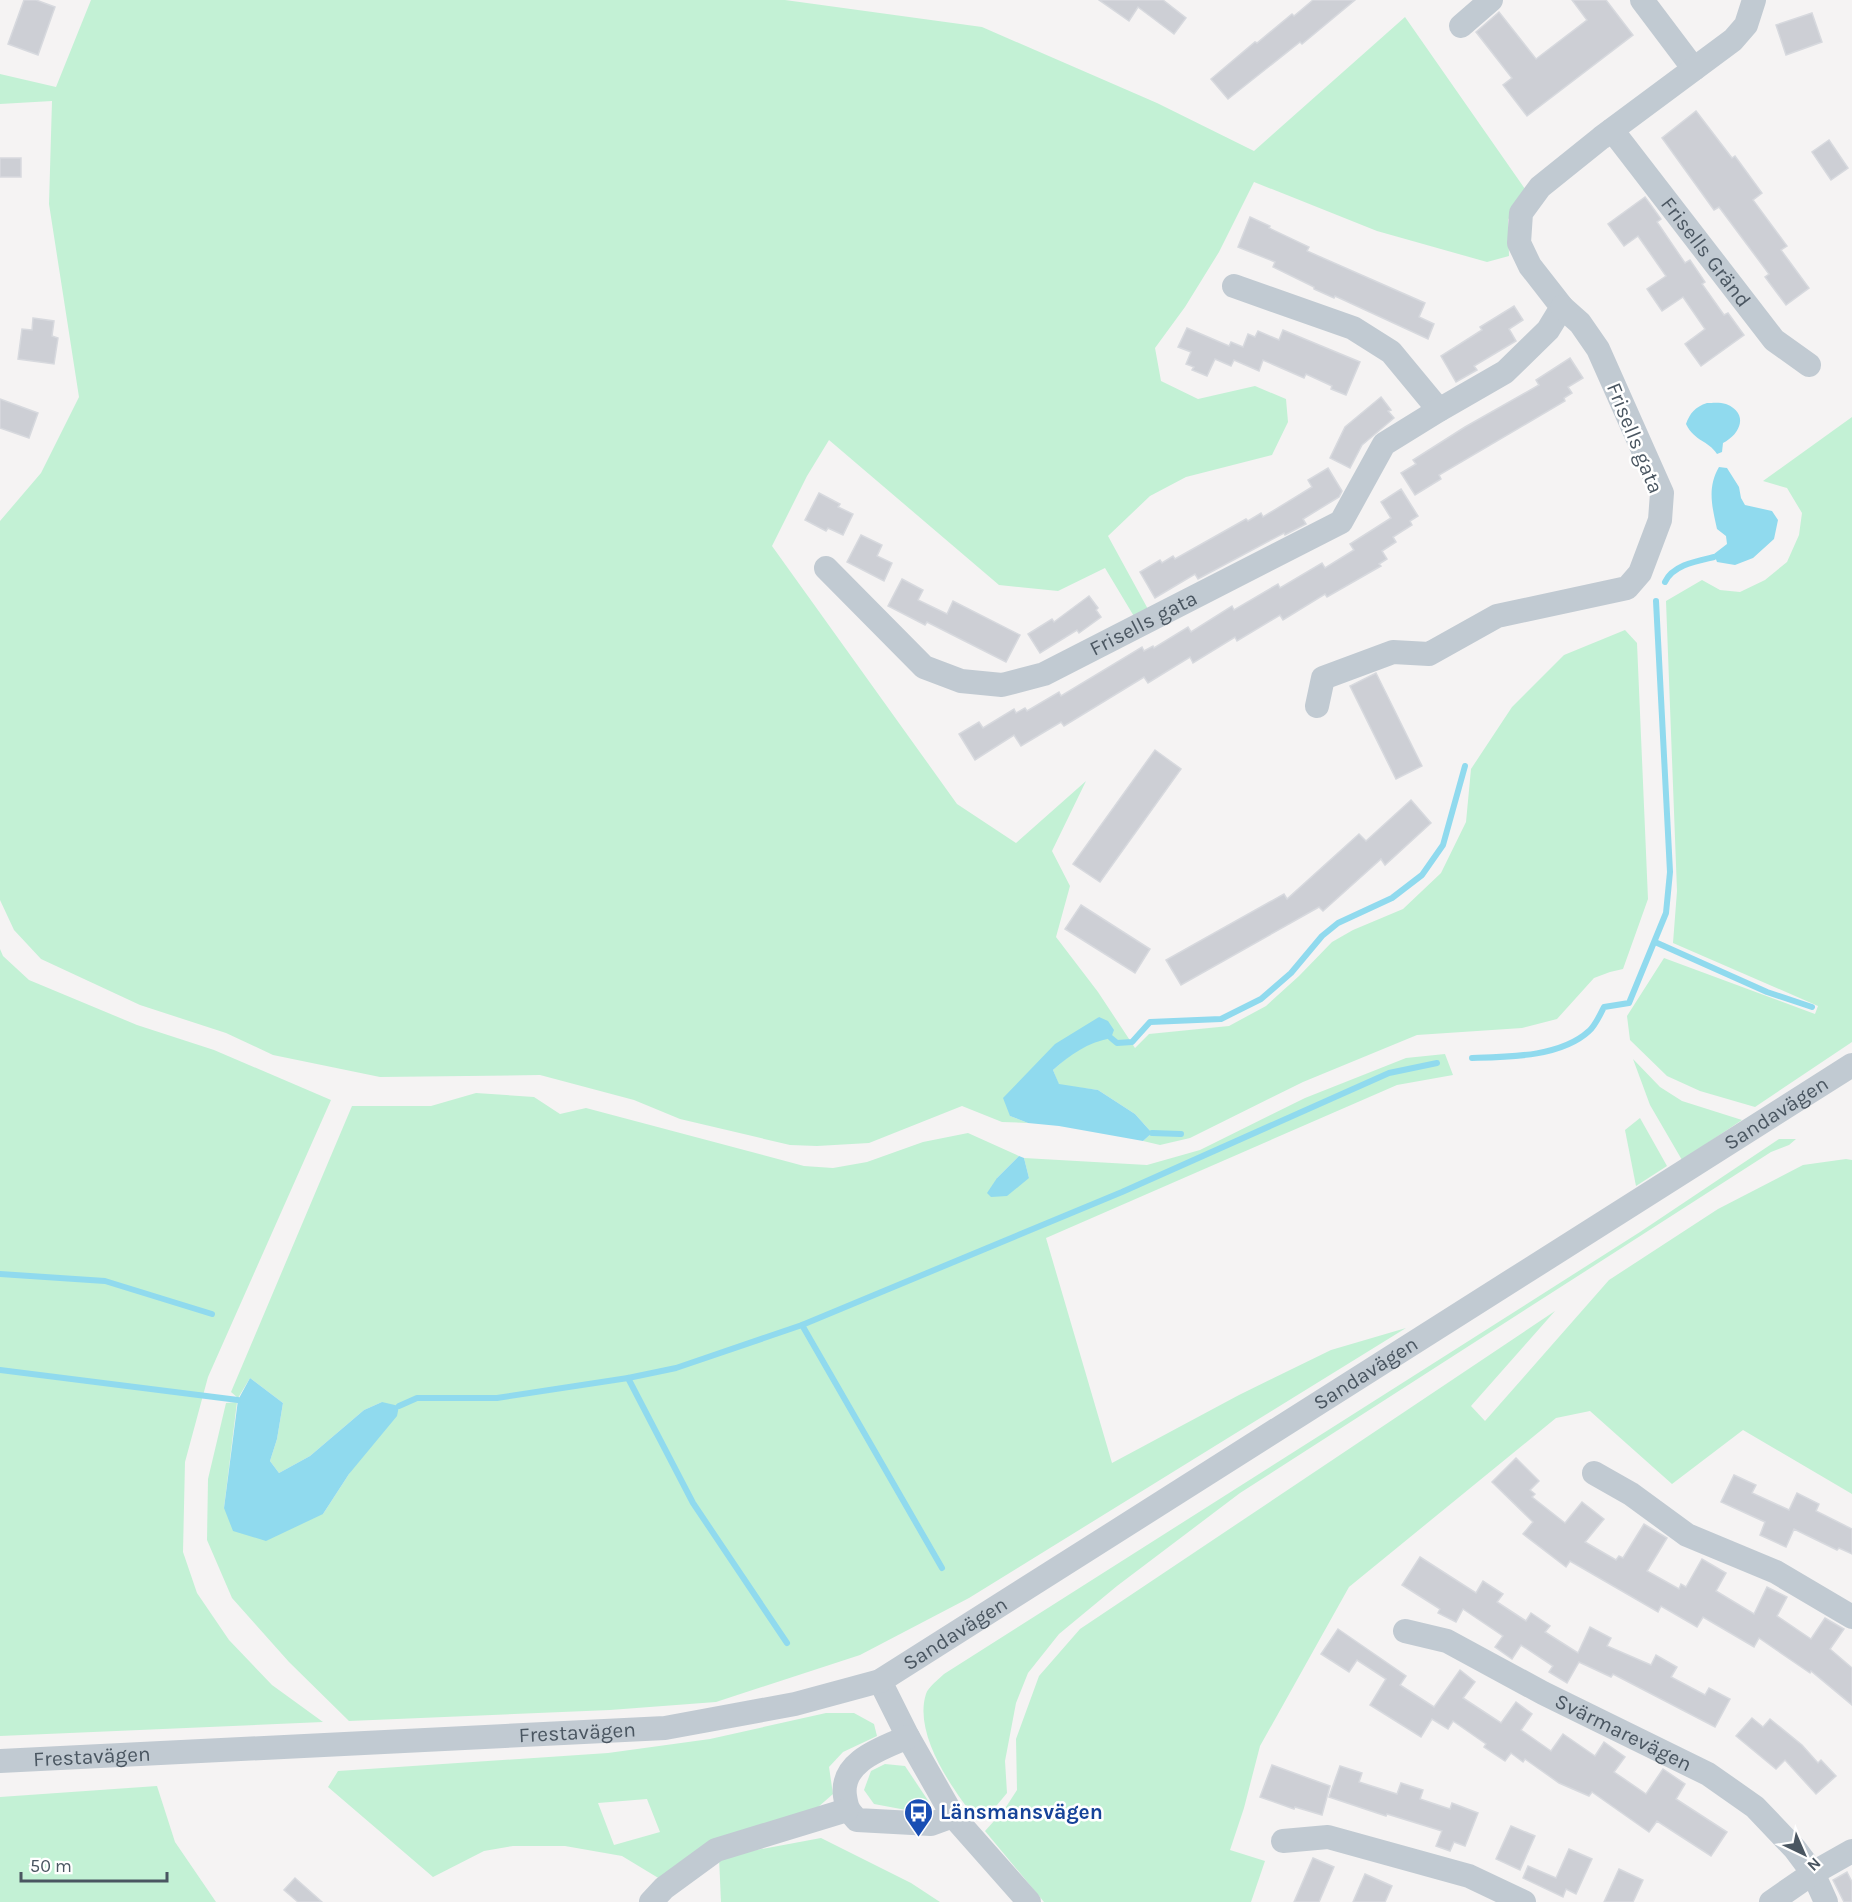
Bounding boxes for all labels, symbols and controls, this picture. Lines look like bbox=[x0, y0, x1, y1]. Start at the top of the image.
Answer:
street label: Frisells Gränd bbox=[1656, 192, 1756, 312]
street label: Frisells gata bbox=[1602, 379, 1668, 497]
street label: Frisells gata bbox=[1086, 586, 1201, 661]
street label: Sandavägen bbox=[1720, 1071, 1833, 1155]
street label: Sandavägen bbox=[1309, 1331, 1422, 1415]
street label: Sandavägen bbox=[899, 1592, 1012, 1675]
street label: Svärmarevägen bbox=[1551, 1689, 1696, 1776]
street label: Frestavägen bbox=[518, 1717, 637, 1747]
street label: Frestavägen bbox=[33, 1742, 151, 1771]
bus stop icon: Länsmansvägen bbox=[903, 1796, 935, 1838]
place label: Länsmansvägen bbox=[940, 1800, 1103, 1824]
north arrow bbox=[1774, 1824, 1834, 1884]
scale bar bbox=[21, 1845, 166, 1883]
text: N bbox=[1803, 1854, 1825, 1875]
text: 50 m bbox=[30, 1855, 72, 1877]

